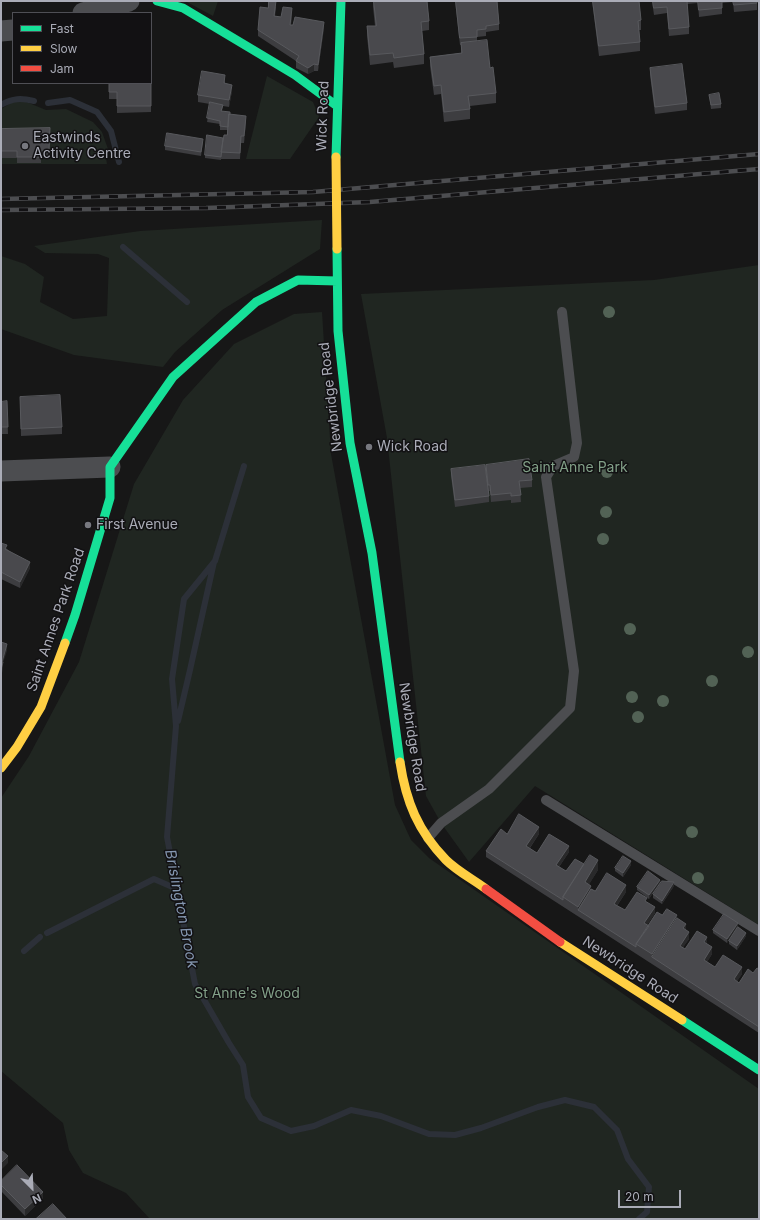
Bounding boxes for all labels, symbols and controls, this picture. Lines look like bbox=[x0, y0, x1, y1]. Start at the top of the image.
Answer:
legend bbox=[12, 12, 152, 84]
text: Fast bbox=[50, 21, 74, 36]
text: Slow bbox=[50, 41, 77, 56]
text: Jam bbox=[50, 61, 74, 76]
street label: Wick Road bbox=[313, 80, 333, 152]
place label: Eastwinds Activity Centre bbox=[33, 130, 131, 162]
marker: Eastwinds Activity Centre bbox=[20, 141, 30, 151]
street label: Newbridge Road bbox=[316, 341, 346, 453]
place label: Wick Road bbox=[377, 439, 448, 455]
marker: Wick Road bbox=[364, 442, 374, 452]
park label: Saint Anne Park bbox=[522, 460, 628, 476]
place label: First Avenue bbox=[96, 517, 178, 533]
marker: First Avenue bbox=[83, 520, 93, 530]
street label: Saint Annes Park Road bbox=[24, 546, 88, 694]
street label: Newbridge Road bbox=[395, 681, 429, 793]
water label: Brislington Brook bbox=[161, 848, 201, 970]
street label: Newbridge Road bbox=[579, 933, 681, 1007]
park label: St Anne's Wood bbox=[194, 986, 300, 1002]
north arrow bbox=[12, 1168, 52, 1208]
scale bar bbox=[620, 1182, 683, 1208]
text: 20 m bbox=[625, 1189, 654, 1204]
text: N bbox=[30, 1191, 44, 1207]

